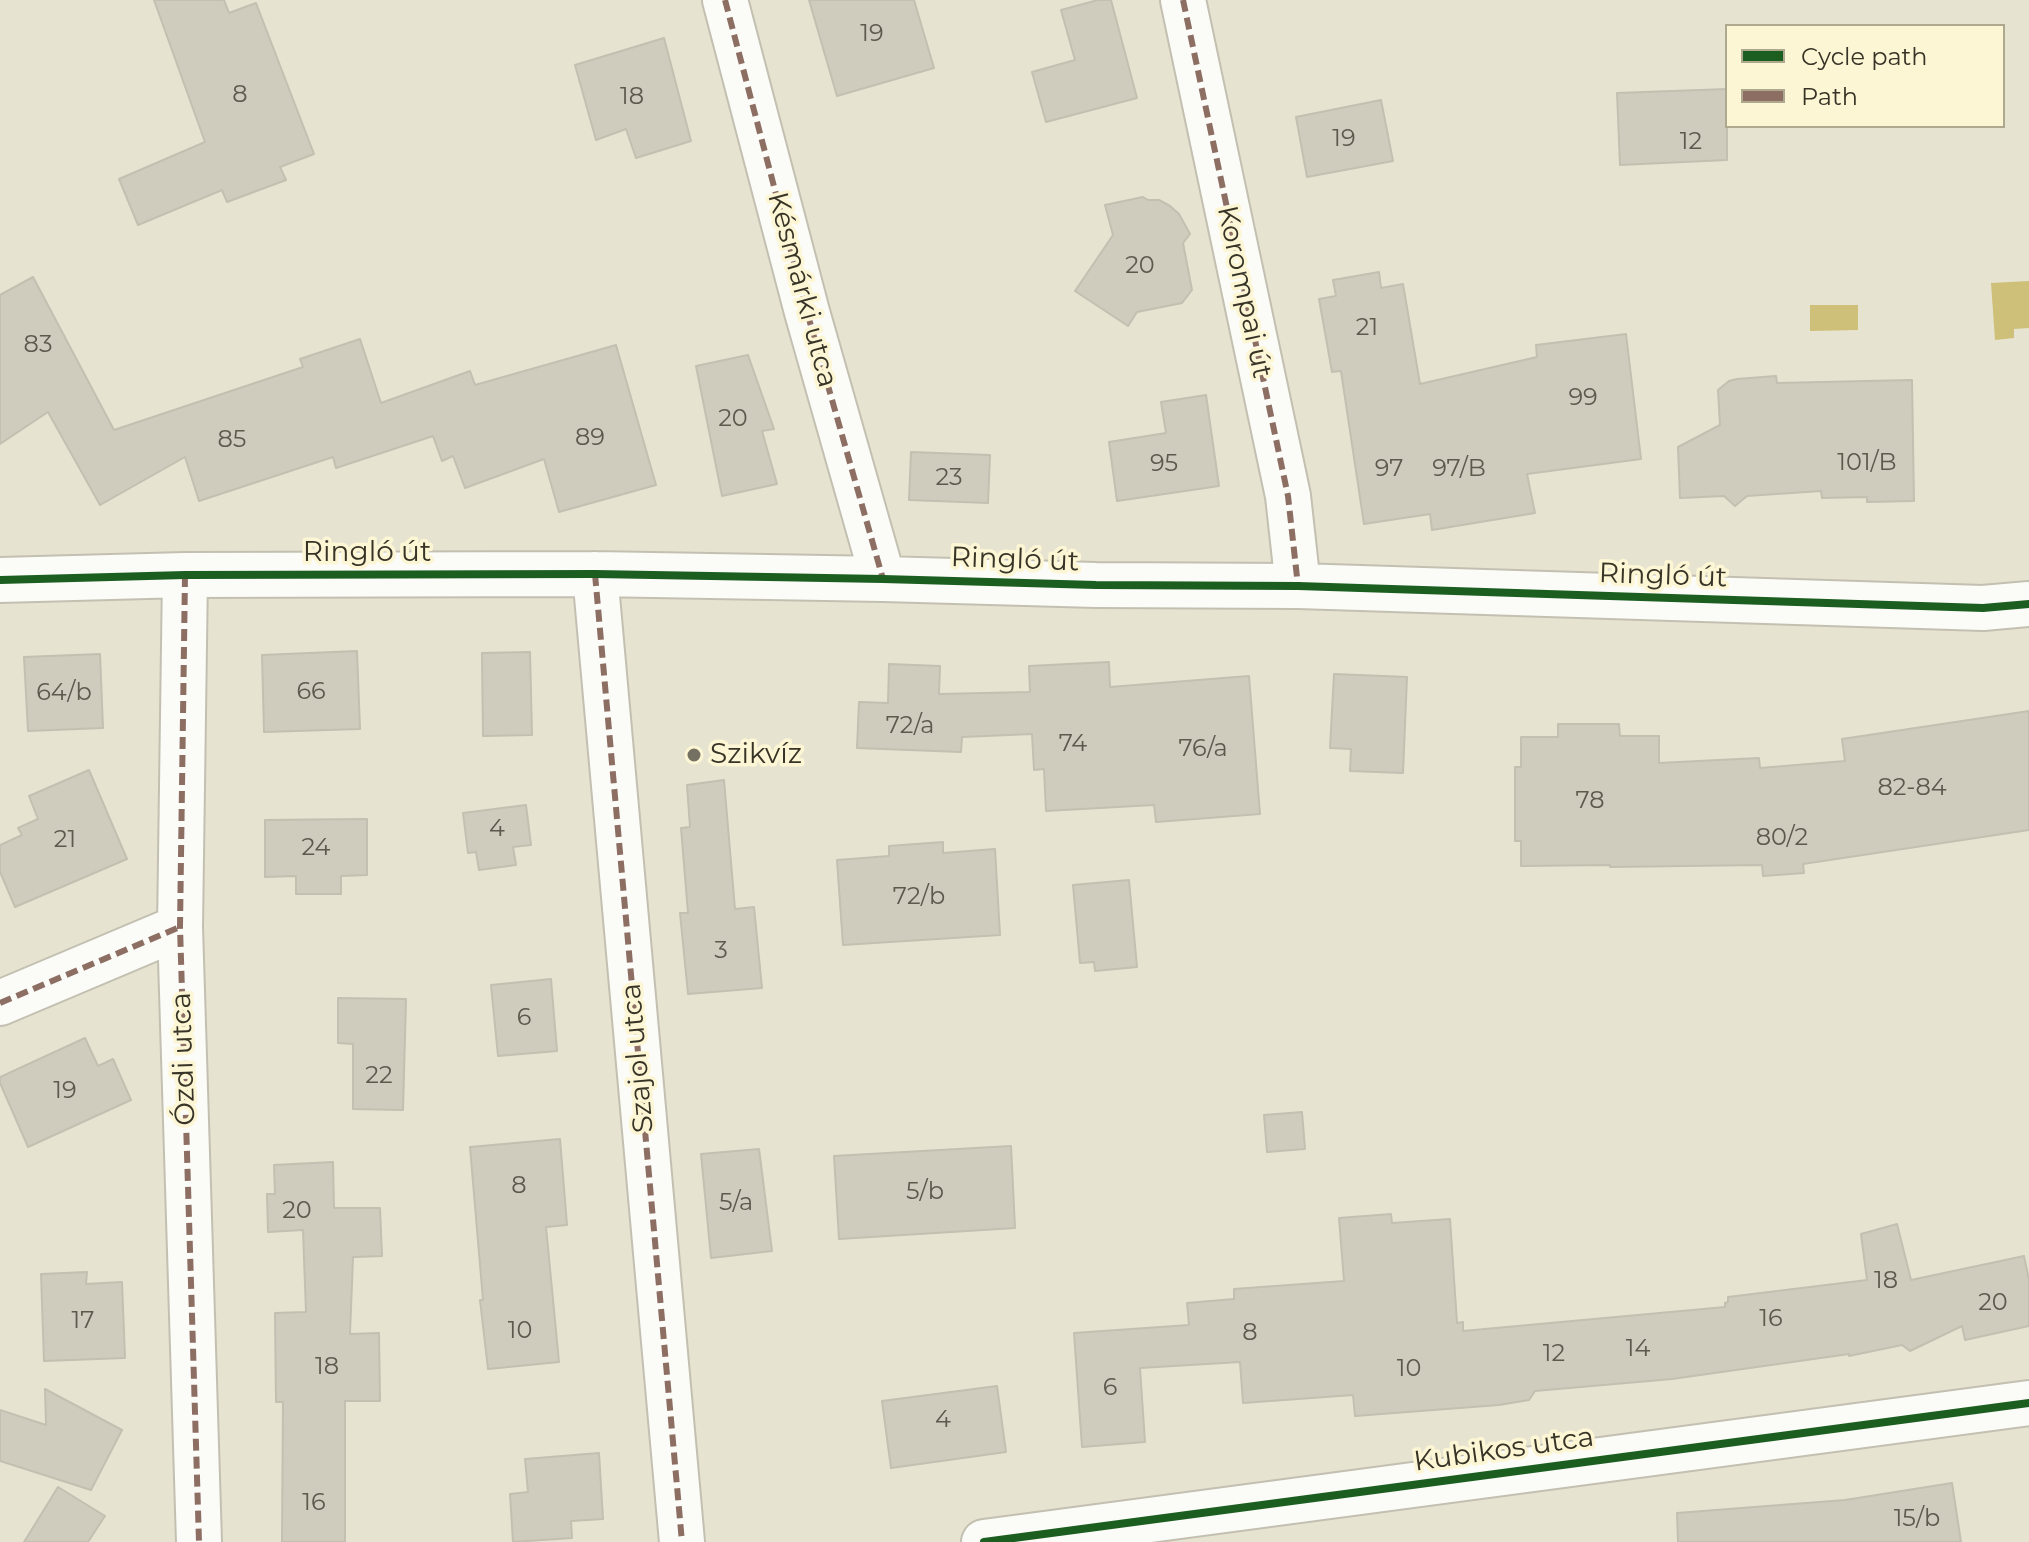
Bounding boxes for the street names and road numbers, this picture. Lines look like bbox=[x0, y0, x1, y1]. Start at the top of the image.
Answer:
street label: Késmárki utca bbox=[760, 189, 844, 391]
street label: Korompai út bbox=[1209, 203, 1279, 381]
street label: Ringló út bbox=[303, 536, 431, 570]
street label: Ringló út bbox=[950, 541, 1080, 579]
street label: Ringló út bbox=[1598, 557, 1728, 595]
street label: Szajol utca bbox=[615, 982, 661, 1134]
street label: Ózdi utca bbox=[165, 992, 203, 1126]
street label: Kubikos utca bbox=[1412, 1421, 1596, 1479]

